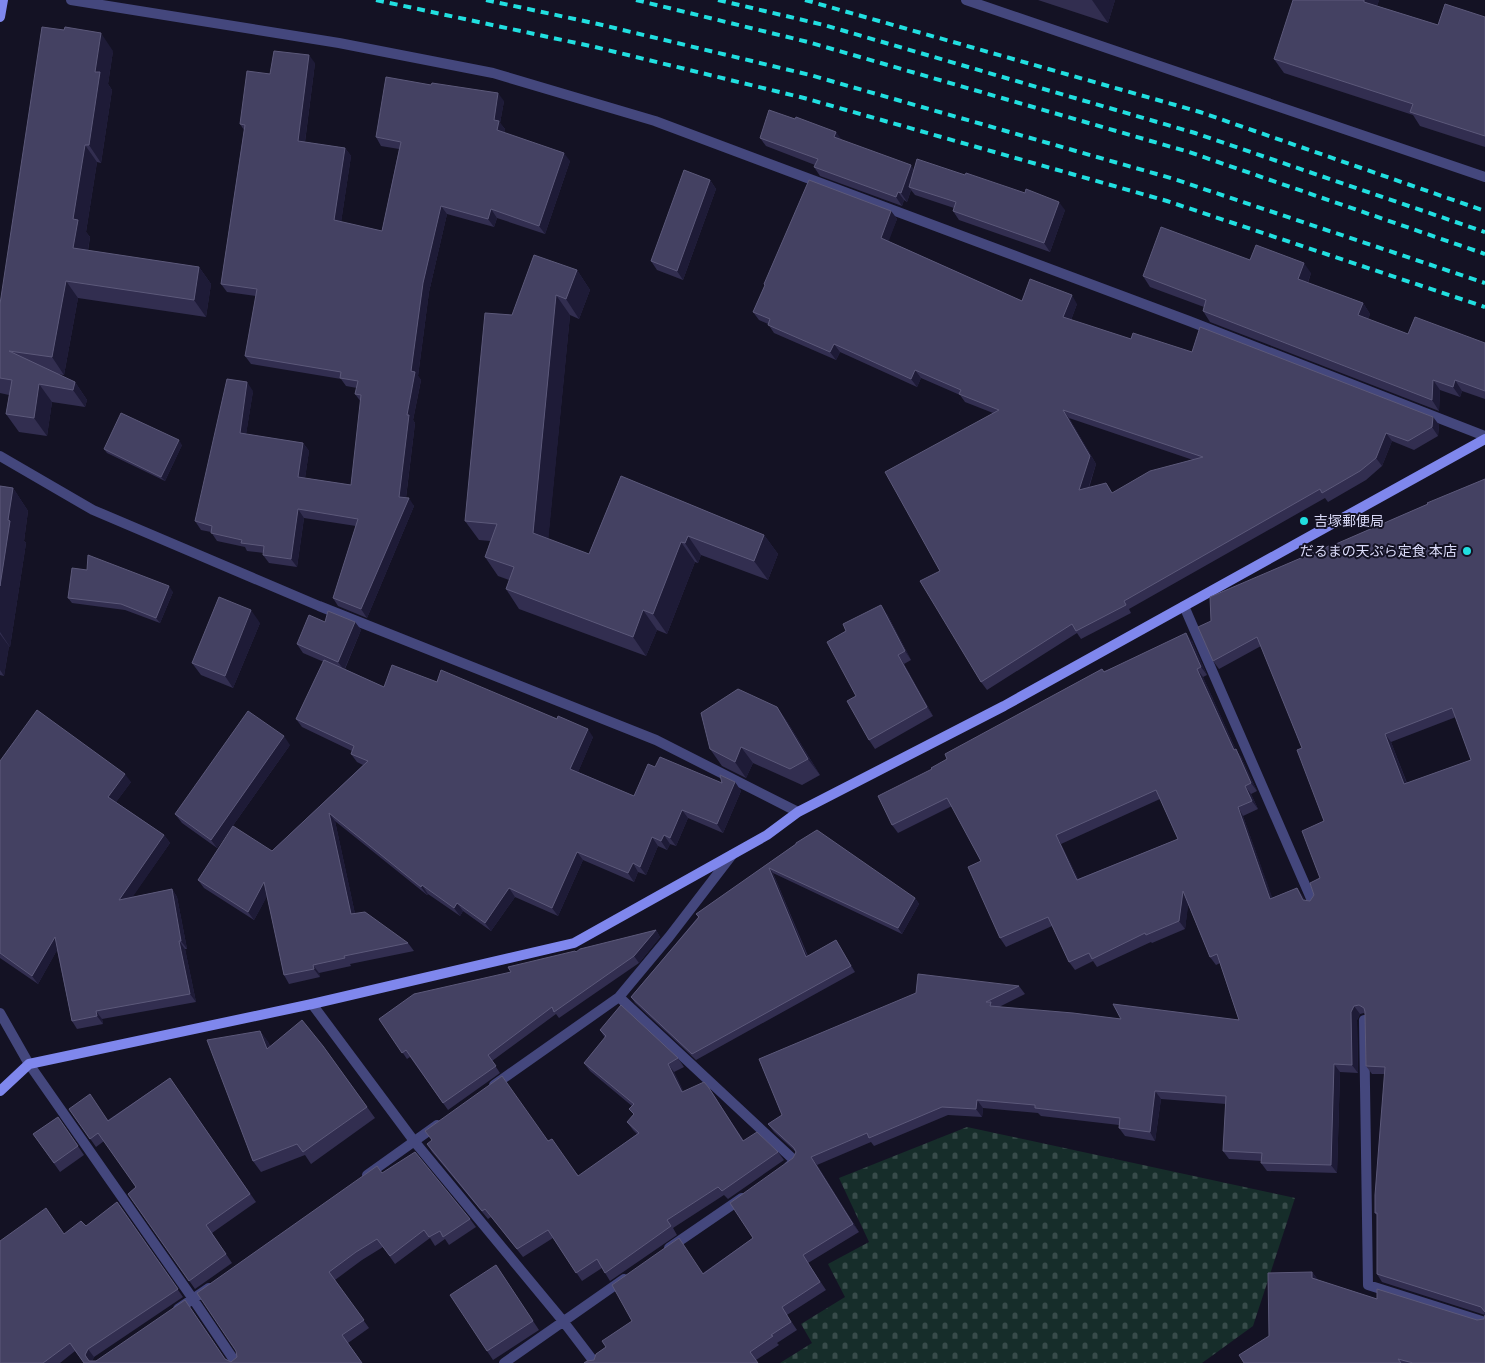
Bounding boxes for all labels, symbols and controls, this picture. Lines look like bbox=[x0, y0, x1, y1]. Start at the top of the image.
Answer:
place label: 吉塚郵便局 bbox=[1314, 513, 1384, 529]
marker: 吉塚郵便局 bbox=[1298, 515, 1310, 527]
place label: だるまの天ぷら定食 本店 bbox=[1300, 543, 1457, 559]
marker: だるまの天ぷら定食 本店 bbox=[1461, 545, 1473, 557]

